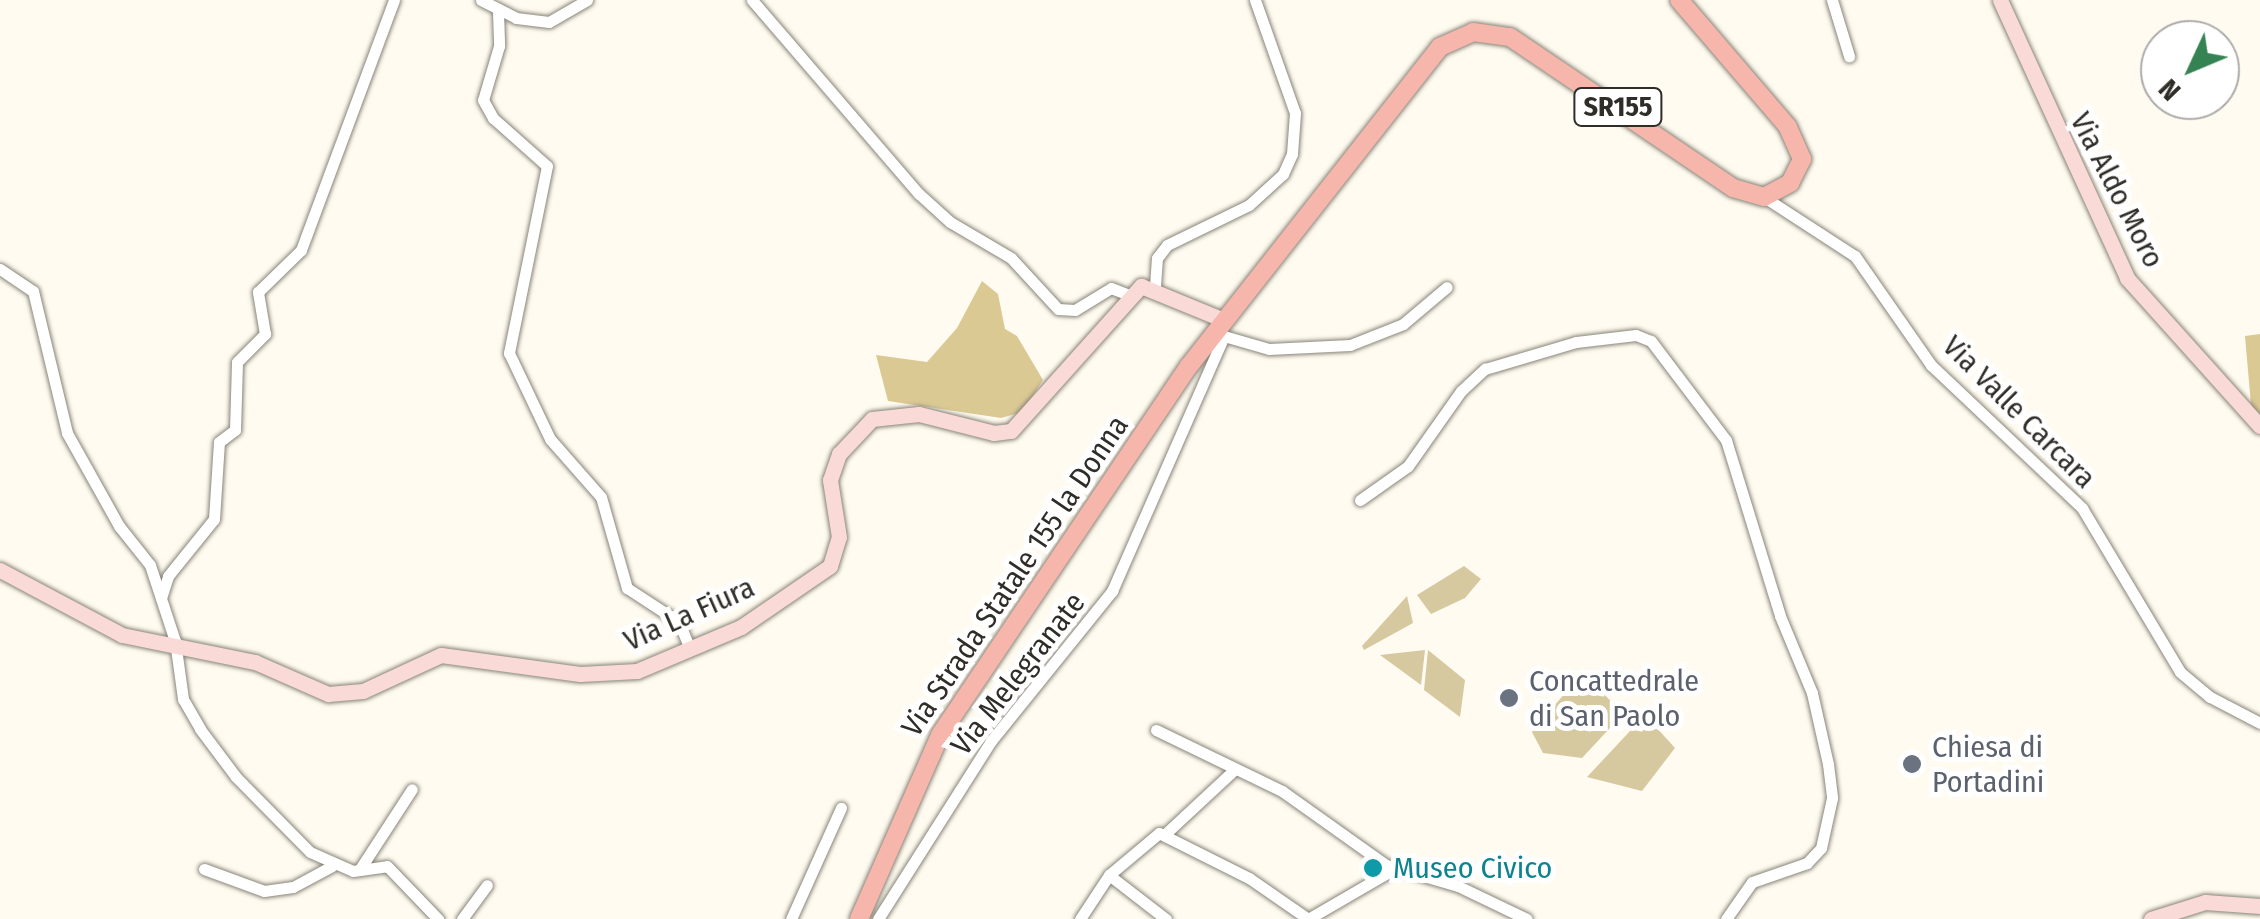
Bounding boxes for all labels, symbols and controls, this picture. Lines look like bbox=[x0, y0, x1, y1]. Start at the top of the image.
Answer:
north arrow bbox=[2140, 20, 2240, 120]
text: N bbox=[2152, 72, 2187, 107]
road number: SR155 bbox=[1573, 84, 1663, 130]
street label: Via Aldo Moro bbox=[2062, 106, 2172, 274]
street label: Via Valle Carcara bbox=[1935, 328, 2103, 496]
street label: Via Strada Statale 155 la Donna bbox=[894, 409, 1136, 743]
street label: Via La Fiura bbox=[618, 569, 760, 659]
street label: Via Melegranate bbox=[943, 586, 1093, 762]
place label: Concattedrale di San Paolo bbox=[1529, 663, 1699, 734]
marker: Concattedrale di San Paolo bbox=[1498, 687, 1520, 709]
place label: Chiesa di Portadini bbox=[1932, 729, 2044, 800]
marker: Chiesa di Portadini bbox=[1901, 753, 1923, 775]
place label: Museo Civico bbox=[1393, 850, 1552, 886]
marker: Museo Civico bbox=[1362, 857, 1384, 879]

